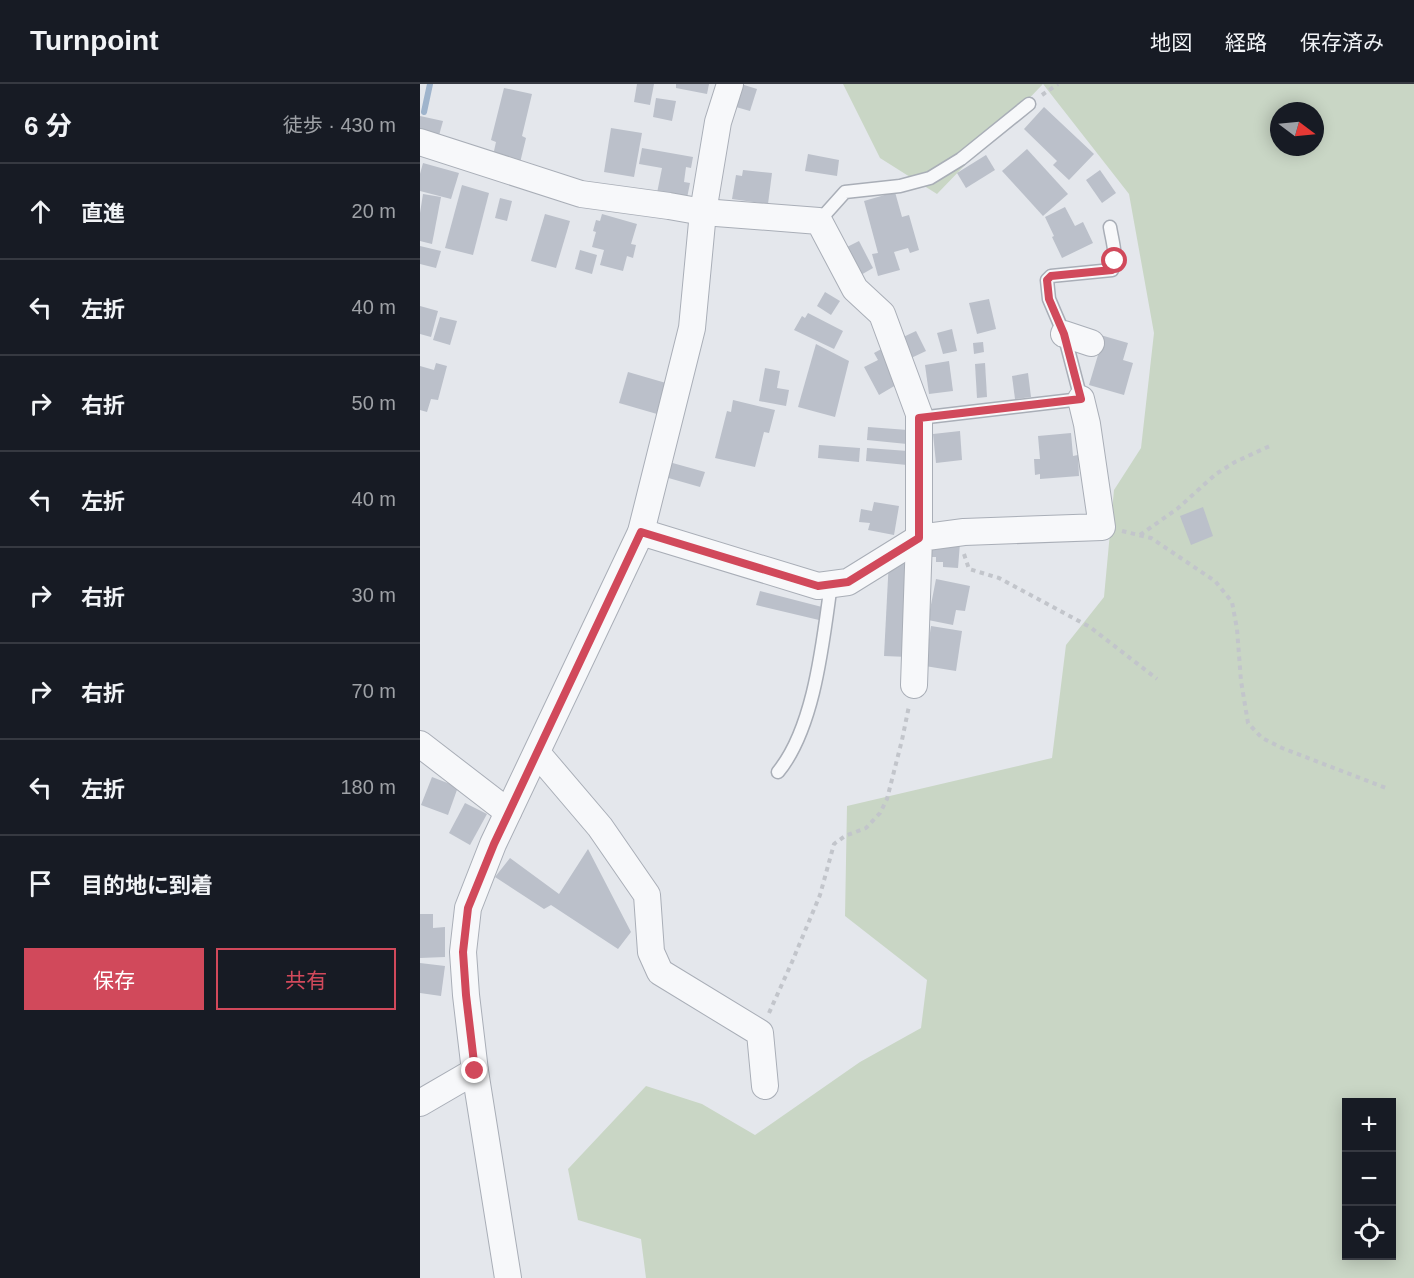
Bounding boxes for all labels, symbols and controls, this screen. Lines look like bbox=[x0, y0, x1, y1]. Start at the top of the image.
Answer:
text: Turnpoint bbox=[30, 25, 159, 56]
text: 地図 bbox=[1150, 31, 1192, 54]
text: 経路 bbox=[1225, 31, 1267, 54]
text: 保存済み bbox=[1300, 31, 1384, 54]
north arrow bbox=[1270, 102, 1324, 156]
text: 6 分 bbox=[24, 111, 72, 141]
text: 徒歩 · 430 m bbox=[283, 114, 396, 136]
icon: ahead bbox=[24, 195, 57, 228]
text: 20 m bbox=[352, 200, 396, 222]
text: 直進 bbox=[81, 201, 125, 226]
route start bbox=[1101, 247, 1127, 273]
icon: left bbox=[24, 291, 57, 324]
text: 40 m bbox=[352, 296, 396, 318]
text: 左折 bbox=[81, 297, 125, 322]
icon: right bbox=[24, 387, 57, 420]
text: 50 m bbox=[352, 392, 396, 414]
text: 右折 bbox=[81, 393, 125, 418]
icon: left bbox=[24, 483, 57, 516]
text: 40 m bbox=[352, 488, 396, 510]
text: 左折 bbox=[81, 489, 125, 514]
icon: right bbox=[24, 579, 57, 612]
text: 30 m bbox=[352, 584, 396, 606]
text: 右折 bbox=[81, 585, 125, 610]
icon: right bbox=[24, 675, 57, 708]
text: 70 m bbox=[352, 680, 396, 702]
text: 右折 bbox=[81, 681, 125, 706]
icon: left bbox=[24, 771, 57, 804]
text: 180 m bbox=[340, 776, 396, 798]
text: 左折 bbox=[81, 777, 125, 802]
icon: arrive bbox=[24, 867, 57, 900]
text: 目的地に到着 bbox=[81, 873, 213, 898]
button: 保存 bbox=[24, 948, 204, 1010]
button: 共有 bbox=[216, 948, 396, 1010]
route end bbox=[461, 1057, 487, 1083]
map controls bbox=[1342, 1098, 1396, 1260]
button: + bbox=[1342, 1098, 1396, 1152]
button: − bbox=[1342, 1152, 1396, 1206]
button: locate bbox=[1342, 1206, 1396, 1260]

